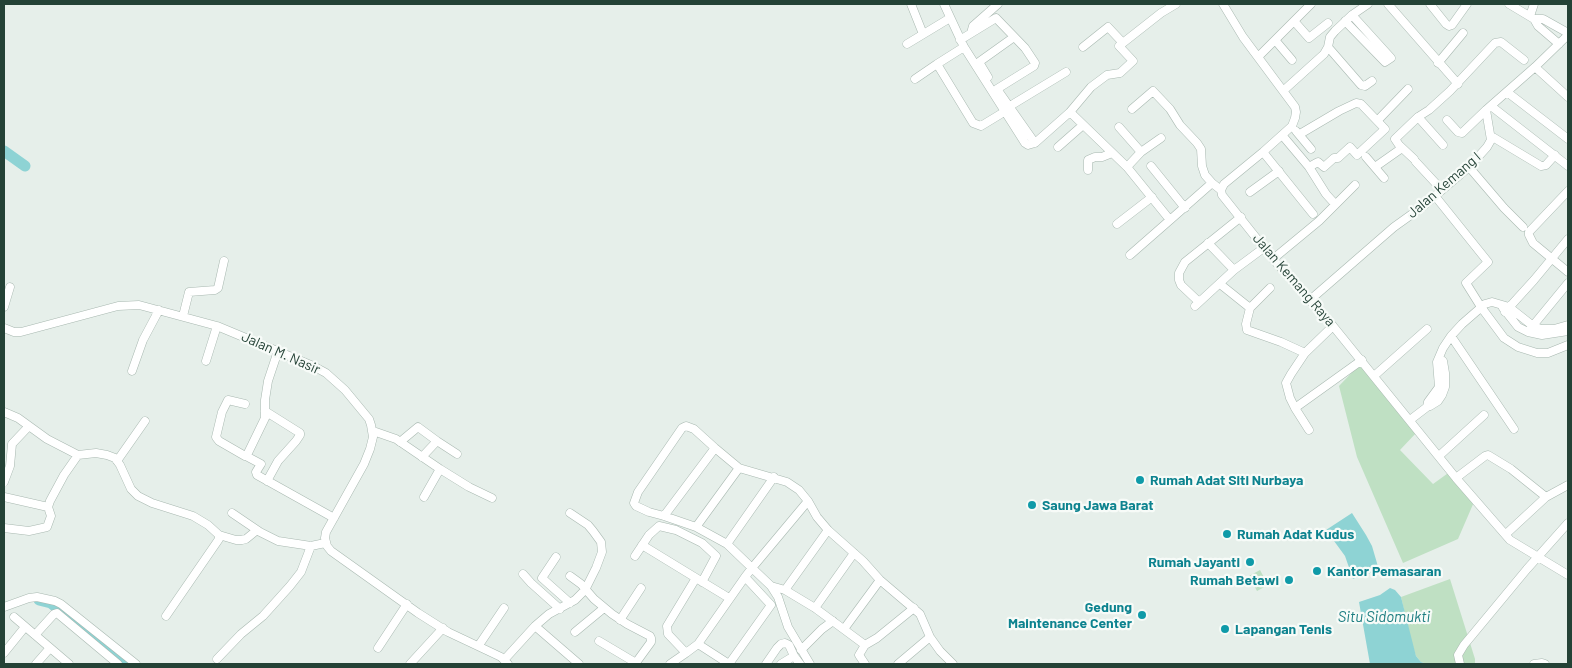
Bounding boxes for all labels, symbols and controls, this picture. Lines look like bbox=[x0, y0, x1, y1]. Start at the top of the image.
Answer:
street label: Jalan Kemang I bbox=[1404, 148, 1484, 222]
street label: Jalan Kemang Raya bbox=[1249, 230, 1339, 330]
street label: Jalan M. Nasir bbox=[239, 328, 323, 378]
place label: Rumah Adat Siti Nurbaya bbox=[1150, 472, 1303, 488]
marker: Rumah Adat Siti Nurbaya bbox=[1134, 474, 1146, 486]
place label: Saung Jawa Barat bbox=[1042, 497, 1154, 513]
marker: Saung Jawa Barat bbox=[1026, 499, 1038, 511]
place label: Rumah Adat Kudus bbox=[1237, 526, 1354, 542]
marker: Rumah Adat Kudus bbox=[1221, 528, 1233, 540]
place label: Rumah Jayanti bbox=[1148, 554, 1240, 570]
marker: Rumah Jayanti bbox=[1244, 556, 1256, 568]
place label: Kantor Pemasaran bbox=[1327, 563, 1441, 579]
marker: Kantor Pemasaran bbox=[1311, 565, 1323, 577]
place label: Rumah Betawi bbox=[1190, 572, 1279, 588]
marker: Rumah Betawi bbox=[1283, 574, 1295, 586]
place label: Gedung Maintenance Center bbox=[1008, 599, 1132, 632]
water label: Situ Sidomukti bbox=[1338, 608, 1430, 626]
marker: Gedung Maintenance Center bbox=[1136, 609, 1148, 621]
place label: Lapangan Tenis bbox=[1235, 621, 1332, 637]
marker: Lapangan Tenis bbox=[1219, 623, 1231, 635]

